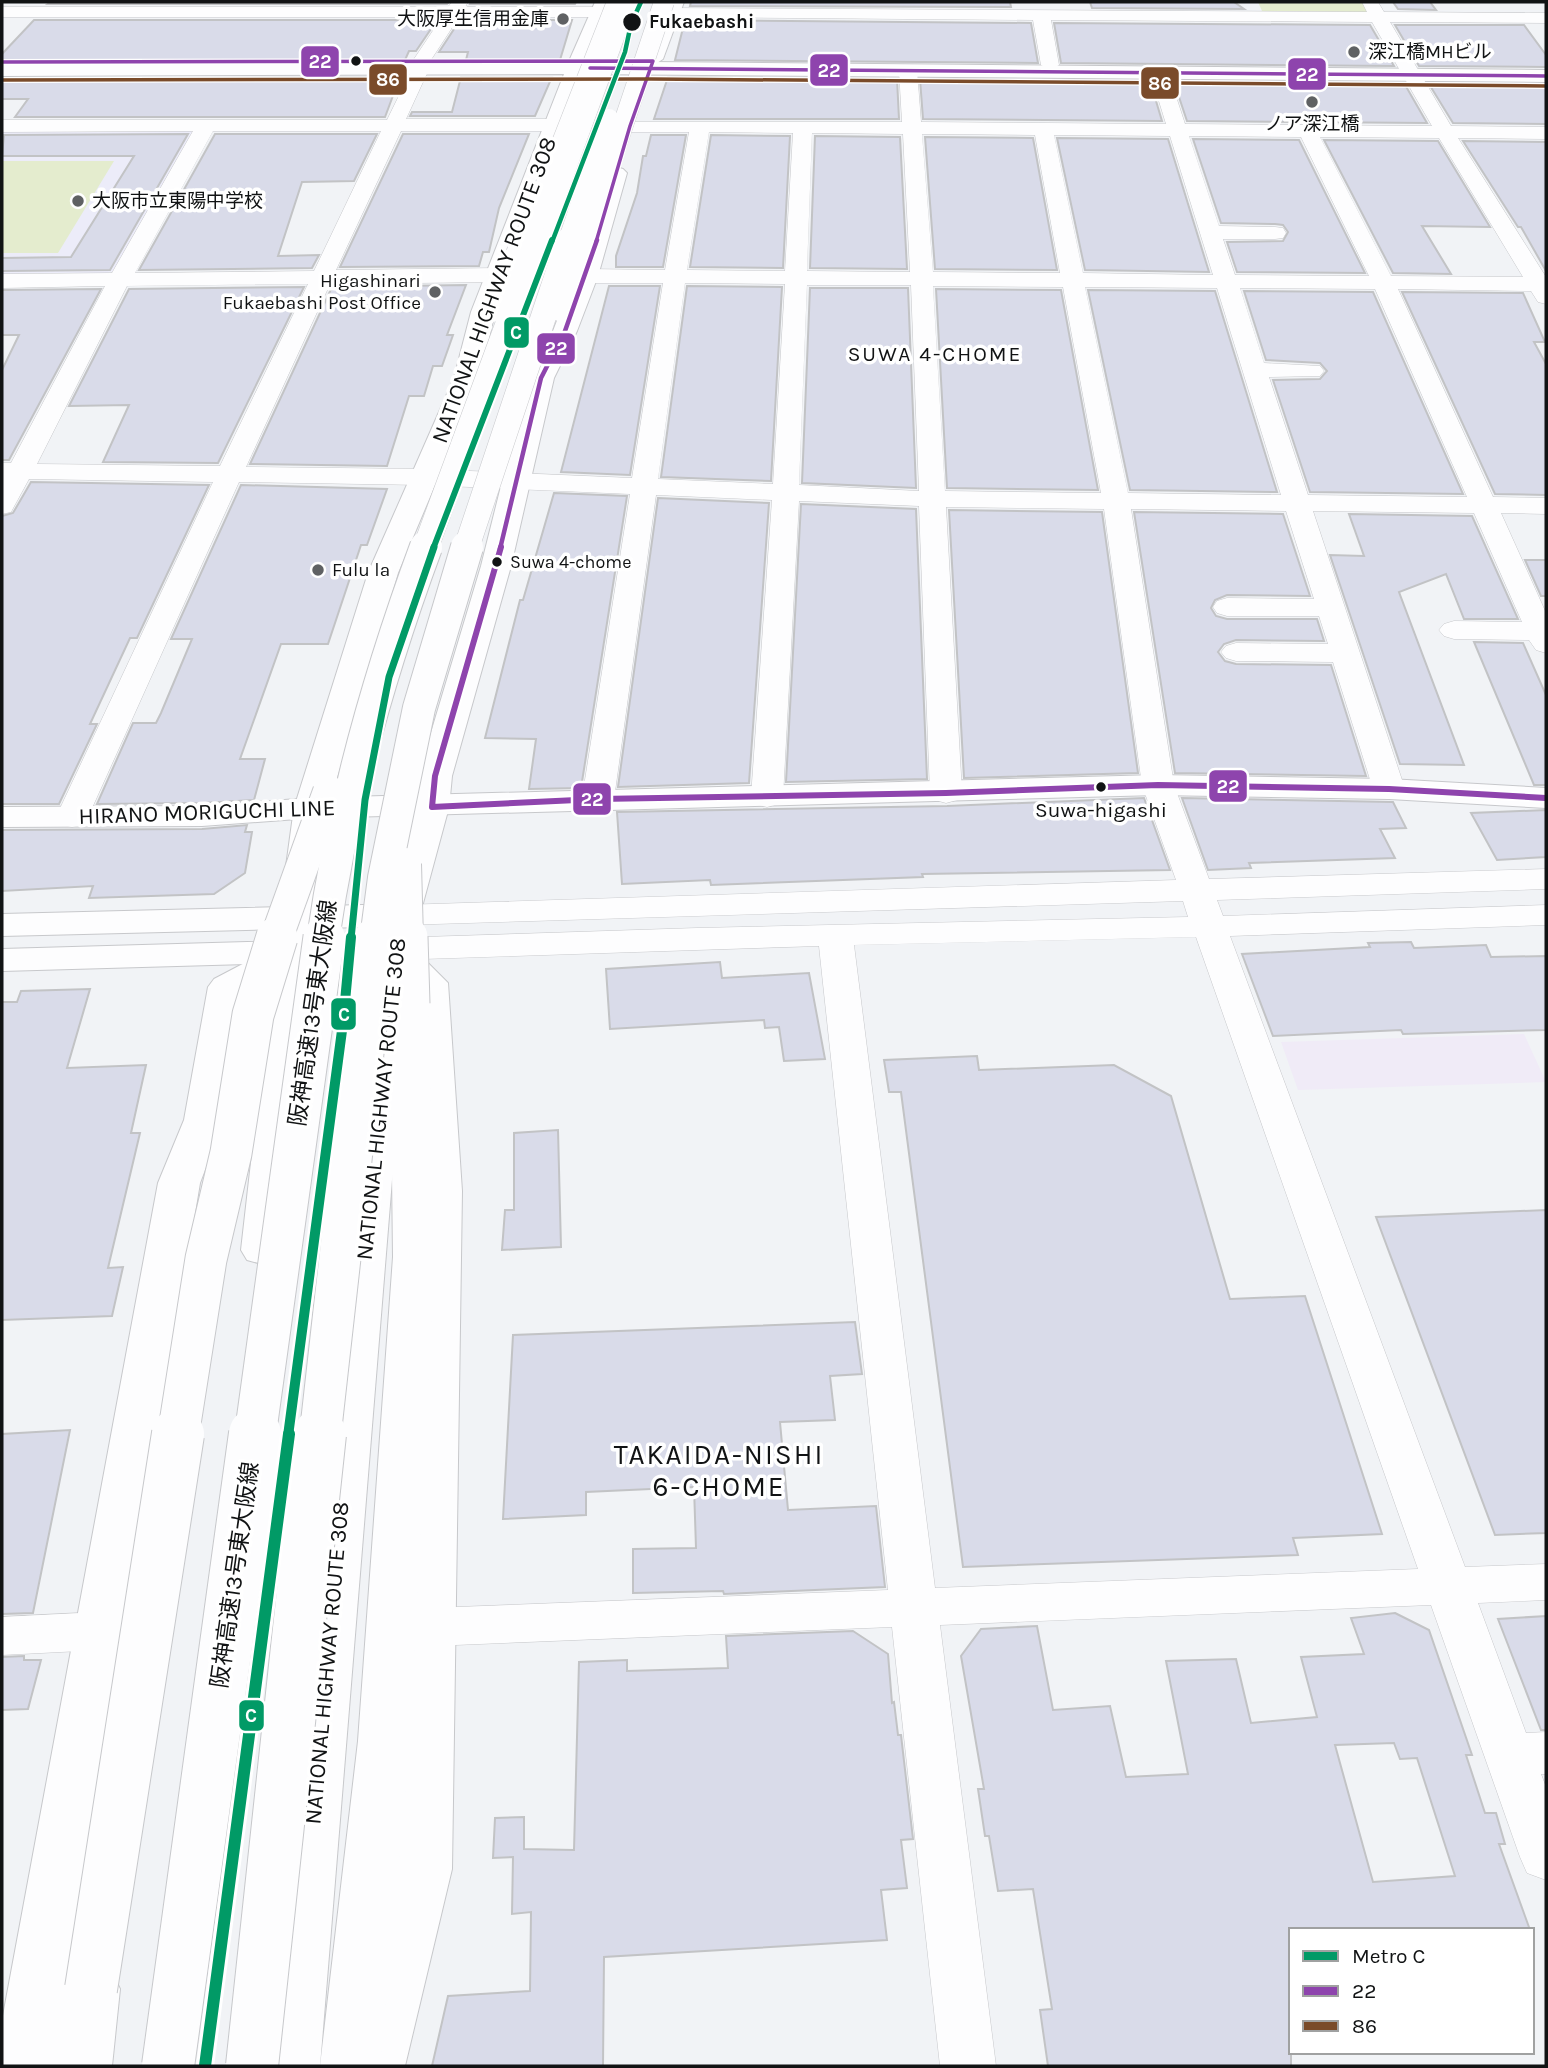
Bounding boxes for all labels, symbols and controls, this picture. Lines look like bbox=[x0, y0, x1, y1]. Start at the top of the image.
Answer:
place label: 大阪厚生信用金庫 bbox=[397, 8, 549, 30]
marker: 大阪厚生信用金庫 bbox=[555, 11, 571, 27]
marker: Fukaebashi bbox=[621, 11, 643, 33]
place label: Fukaebashi bbox=[649, 11, 754, 33]
place label: 深江橋MHビル bbox=[1368, 41, 1492, 63]
marker: 深江橋MHビル bbox=[1346, 44, 1362, 60]
line badge: 22 bbox=[300, 45, 340, 78]
text: 22 bbox=[309, 51, 332, 73]
line badge: 22 bbox=[809, 53, 849, 87]
unlabelled marker bbox=[349, 54, 363, 68]
line badge: 22 bbox=[1287, 57, 1327, 91]
text: 22 bbox=[818, 60, 841, 82]
line badge: 86 bbox=[368, 63, 408, 96]
text: 22 bbox=[1296, 64, 1319, 86]
line badge: 86 bbox=[1140, 66, 1180, 100]
text: 86 bbox=[376, 69, 400, 91]
text: 86 bbox=[1148, 73, 1172, 95]
marker: ノア深江橋 bbox=[1304, 94, 1320, 110]
place label: ノア深江橋 bbox=[1264, 113, 1360, 135]
street label: NATIONAL HIGHWAY ROUTE 308 bbox=[426, 133, 562, 447]
place label: 大阪市立東陽中学校 bbox=[92, 190, 263, 212]
marker: 大阪市立東陽中学校 bbox=[70, 193, 86, 209]
place label: Higashinari Fukaebashi Post Office bbox=[223, 270, 421, 314]
marker: Higashinari Fukaebashi Post Office bbox=[427, 284, 443, 300]
line badge: C bbox=[503, 316, 530, 349]
text: C bbox=[510, 322, 522, 344]
line badge: 22 bbox=[536, 332, 576, 365]
text: 22 bbox=[545, 338, 568, 360]
district label: SUWA 4-CHOME bbox=[848, 342, 1022, 366]
place label: Suwa 4-chome bbox=[510, 551, 631, 573]
marker: Suwa 4-chome bbox=[490, 555, 504, 569]
place label: Fulu la bbox=[332, 559, 390, 581]
marker: Fulu la bbox=[310, 562, 326, 578]
line badge: 22 bbox=[1208, 769, 1248, 803]
text: 22 bbox=[1217, 776, 1240, 798]
marker: Suwa-higashi bbox=[1094, 780, 1108, 794]
line badge: 22 bbox=[572, 782, 612, 816]
text: 22 bbox=[581, 789, 604, 811]
street label: HIRANO MORIGUCHI LINE bbox=[78, 794, 336, 830]
place label: Suwa-higashi bbox=[1035, 798, 1167, 822]
street label: 阪神高速13号東大阪線 bbox=[284, 898, 342, 1128]
street label: NATIONAL HIGHWAY ROUTE 308 bbox=[351, 937, 411, 1261]
line badge: C bbox=[330, 997, 357, 1031]
text: C bbox=[338, 1004, 350, 1026]
district label: TAKAIDA-NISHI 6-CHOME bbox=[614, 1438, 824, 1503]
street label: 阪神高速13号東大阪線 bbox=[206, 1460, 264, 1690]
street label: NATIONAL HIGHWAY ROUTE 308 bbox=[299, 1501, 355, 1825]
line badge: C bbox=[238, 1699, 265, 1732]
text: C bbox=[245, 1705, 257, 1727]
legend bbox=[1289, 1928, 1534, 2054]
text: Metro C bbox=[1352, 1944, 1425, 1968]
text: 22 bbox=[1352, 1979, 1376, 2003]
text: 86 bbox=[1352, 2014, 1377, 2038]

